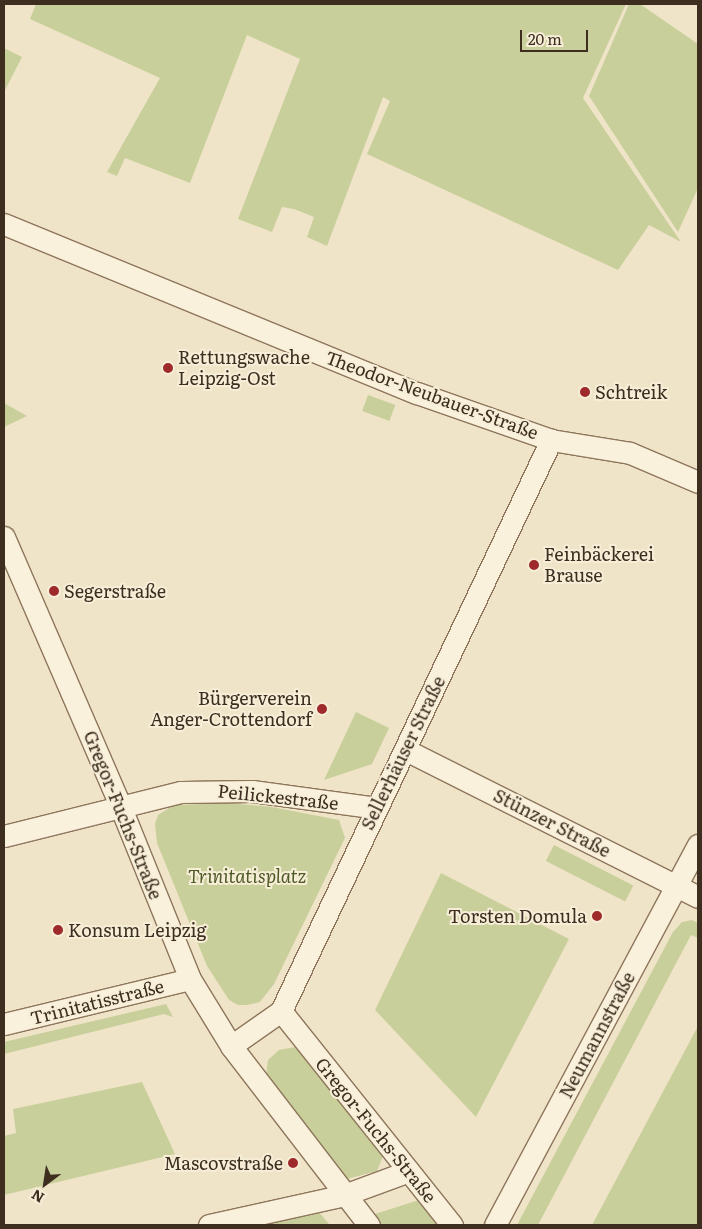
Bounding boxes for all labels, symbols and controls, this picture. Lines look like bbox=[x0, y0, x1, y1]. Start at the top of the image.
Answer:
scale bar bbox=[522, 20, 590, 52]
text: 20 m bbox=[528, 27, 562, 50]
street label: Theodor-Neubauer-Straße bbox=[323, 346, 541, 444]
place label: Rettungswache Leipzig-Ost bbox=[178, 347, 310, 389]
marker: Rettungswache Leipzig-Ost bbox=[162, 362, 174, 374]
place label: Schtreik bbox=[595, 381, 668, 403]
marker: Schtreik bbox=[579, 386, 591, 398]
place label: Feinbäckerei Brause bbox=[544, 544, 654, 586]
marker: Feinbäckerei Brause bbox=[528, 559, 540, 571]
place label: Segerstraße bbox=[64, 580, 166, 602]
marker: Segerstraße bbox=[48, 585, 60, 597]
street label: Sellerhäuser Straße bbox=[356, 673, 450, 833]
place label: Bürgerverein Anger-Crottendorf bbox=[150, 688, 312, 731]
marker: Bürgerverein Anger-Crottendorf bbox=[316, 703, 328, 715]
street label: Gregor-Fuchs-Straße bbox=[79, 727, 167, 903]
street label: Peilickestraße bbox=[216, 780, 340, 814]
street label: Stünzer Straße bbox=[490, 784, 614, 862]
park label: Trinitatisplatz bbox=[188, 865, 306, 887]
place label: Torsten Domula bbox=[448, 905, 587, 927]
marker: Torsten Domula bbox=[591, 910, 603, 922]
place label: Konsum Leipzig bbox=[68, 919, 206, 941]
marker: Konsum Leipzig bbox=[52, 924, 64, 936]
street label: Neumannstraße bbox=[555, 968, 639, 1102]
street label: Trinitatisstraße bbox=[28, 975, 166, 1029]
street label: Gregor-Fuchs-Straße bbox=[311, 1053, 441, 1207]
place label: Mascovstraße bbox=[164, 1152, 283, 1174]
marker: Mascovstraße bbox=[287, 1157, 299, 1169]
north arrow bbox=[20, 1159, 70, 1209]
text: N bbox=[27, 1185, 47, 1208]

